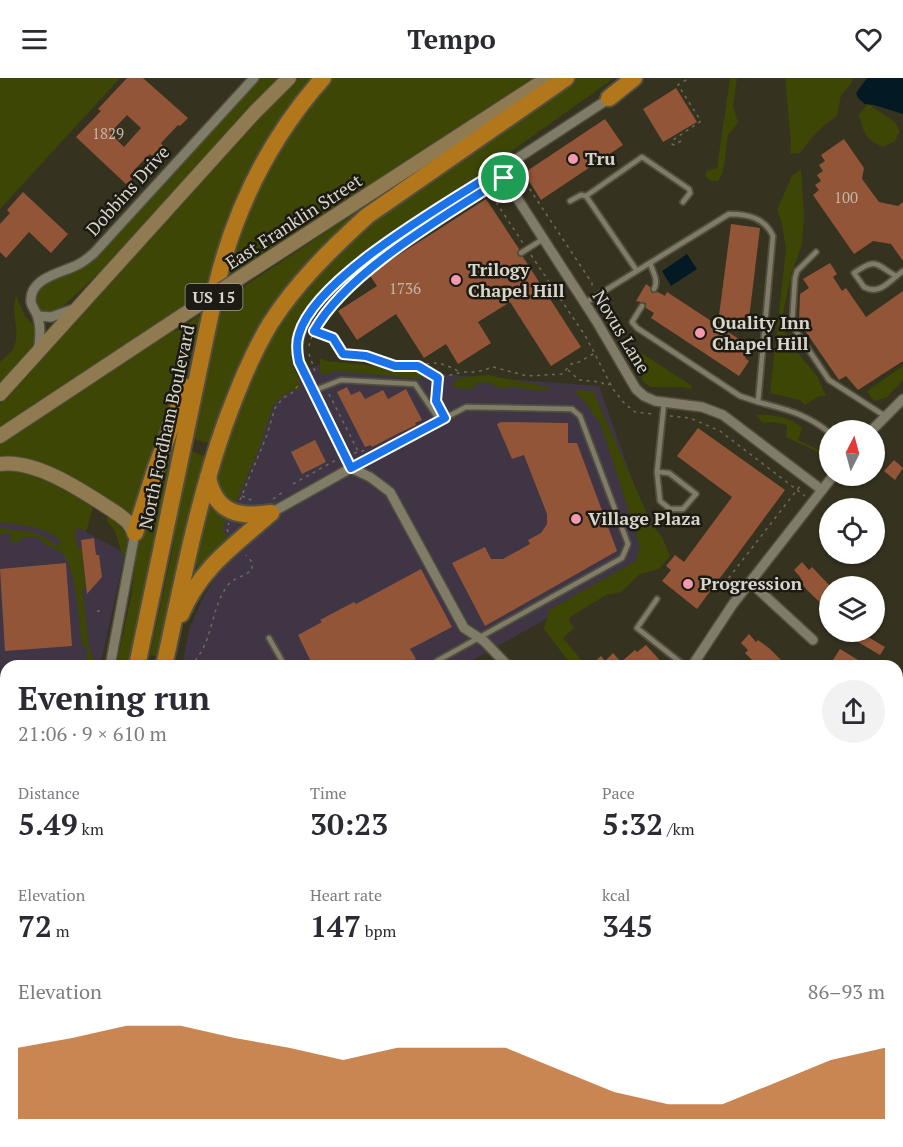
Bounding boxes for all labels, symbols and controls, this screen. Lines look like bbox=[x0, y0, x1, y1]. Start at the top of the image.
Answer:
text: Tempo bbox=[407, 21, 496, 57]
icon: menu bbox=[18, 23, 51, 56]
icon: heart bbox=[852, 23, 885, 56]
house number: 1829 bbox=[92, 123, 124, 143]
street label: Dobbins Drive bbox=[80, 140, 174, 241]
place label: Tru bbox=[585, 146, 615, 170]
pin bbox=[478, 152, 529, 203]
marker: Tru bbox=[566, 152, 580, 166]
icon: arrive bbox=[487, 161, 520, 194]
street label: East Franklin Street bbox=[221, 168, 367, 274]
house number: 100 bbox=[834, 187, 858, 207]
place label: Trilogy Chapel Hill bbox=[468, 257, 565, 302]
marker: Trilogy Chapel Hill bbox=[449, 273, 463, 287]
house number: 1736 bbox=[389, 278, 421, 298]
road number: US 15 bbox=[186, 284, 242, 310]
street label: Novus Lane bbox=[588, 285, 656, 378]
place label: Quality Inn Chapel Hill bbox=[712, 310, 810, 355]
street label: North Fordham Boulevard bbox=[133, 322, 199, 531]
marker: Quality Inn Chapel Hill bbox=[693, 326, 707, 340]
north arrow bbox=[819, 420, 885, 486]
map controls bbox=[819, 420, 885, 642]
button: locate bbox=[819, 498, 885, 564]
place label: Village Plaza bbox=[588, 506, 701, 530]
marker: Village Plaza bbox=[569, 512, 583, 526]
place label: Progression bbox=[700, 571, 802, 595]
button: layers bbox=[819, 576, 885, 642]
marker: Progression bbox=[681, 577, 695, 591]
text: Evening run bbox=[18, 676, 210, 719]
button: share bbox=[822, 680, 885, 743]
text: 21:06 · 9 × 610 m bbox=[18, 720, 167, 747]
text: Distance bbox=[18, 782, 80, 804]
text: Time bbox=[310, 782, 347, 804]
text: Pace bbox=[602, 782, 635, 804]
text: 5.49 bbox=[18, 804, 78, 844]
text: 30:23 bbox=[310, 804, 388, 844]
text: 5:32 bbox=[602, 804, 663, 844]
text: km bbox=[78, 818, 104, 840]
text: /km bbox=[663, 818, 695, 840]
text: Elevation bbox=[18, 884, 85, 906]
text: Heart rate bbox=[310, 884, 382, 906]
text: kcal bbox=[602, 884, 630, 906]
text: 72 bbox=[18, 906, 52, 946]
text: 147 bbox=[310, 906, 361, 946]
text: 345 bbox=[602, 906, 653, 946]
text: m bbox=[52, 920, 70, 942]
text: bpm bbox=[361, 920, 396, 942]
text: Elevation bbox=[18, 978, 102, 1005]
text: 86–93 m bbox=[808, 978, 885, 1005]

